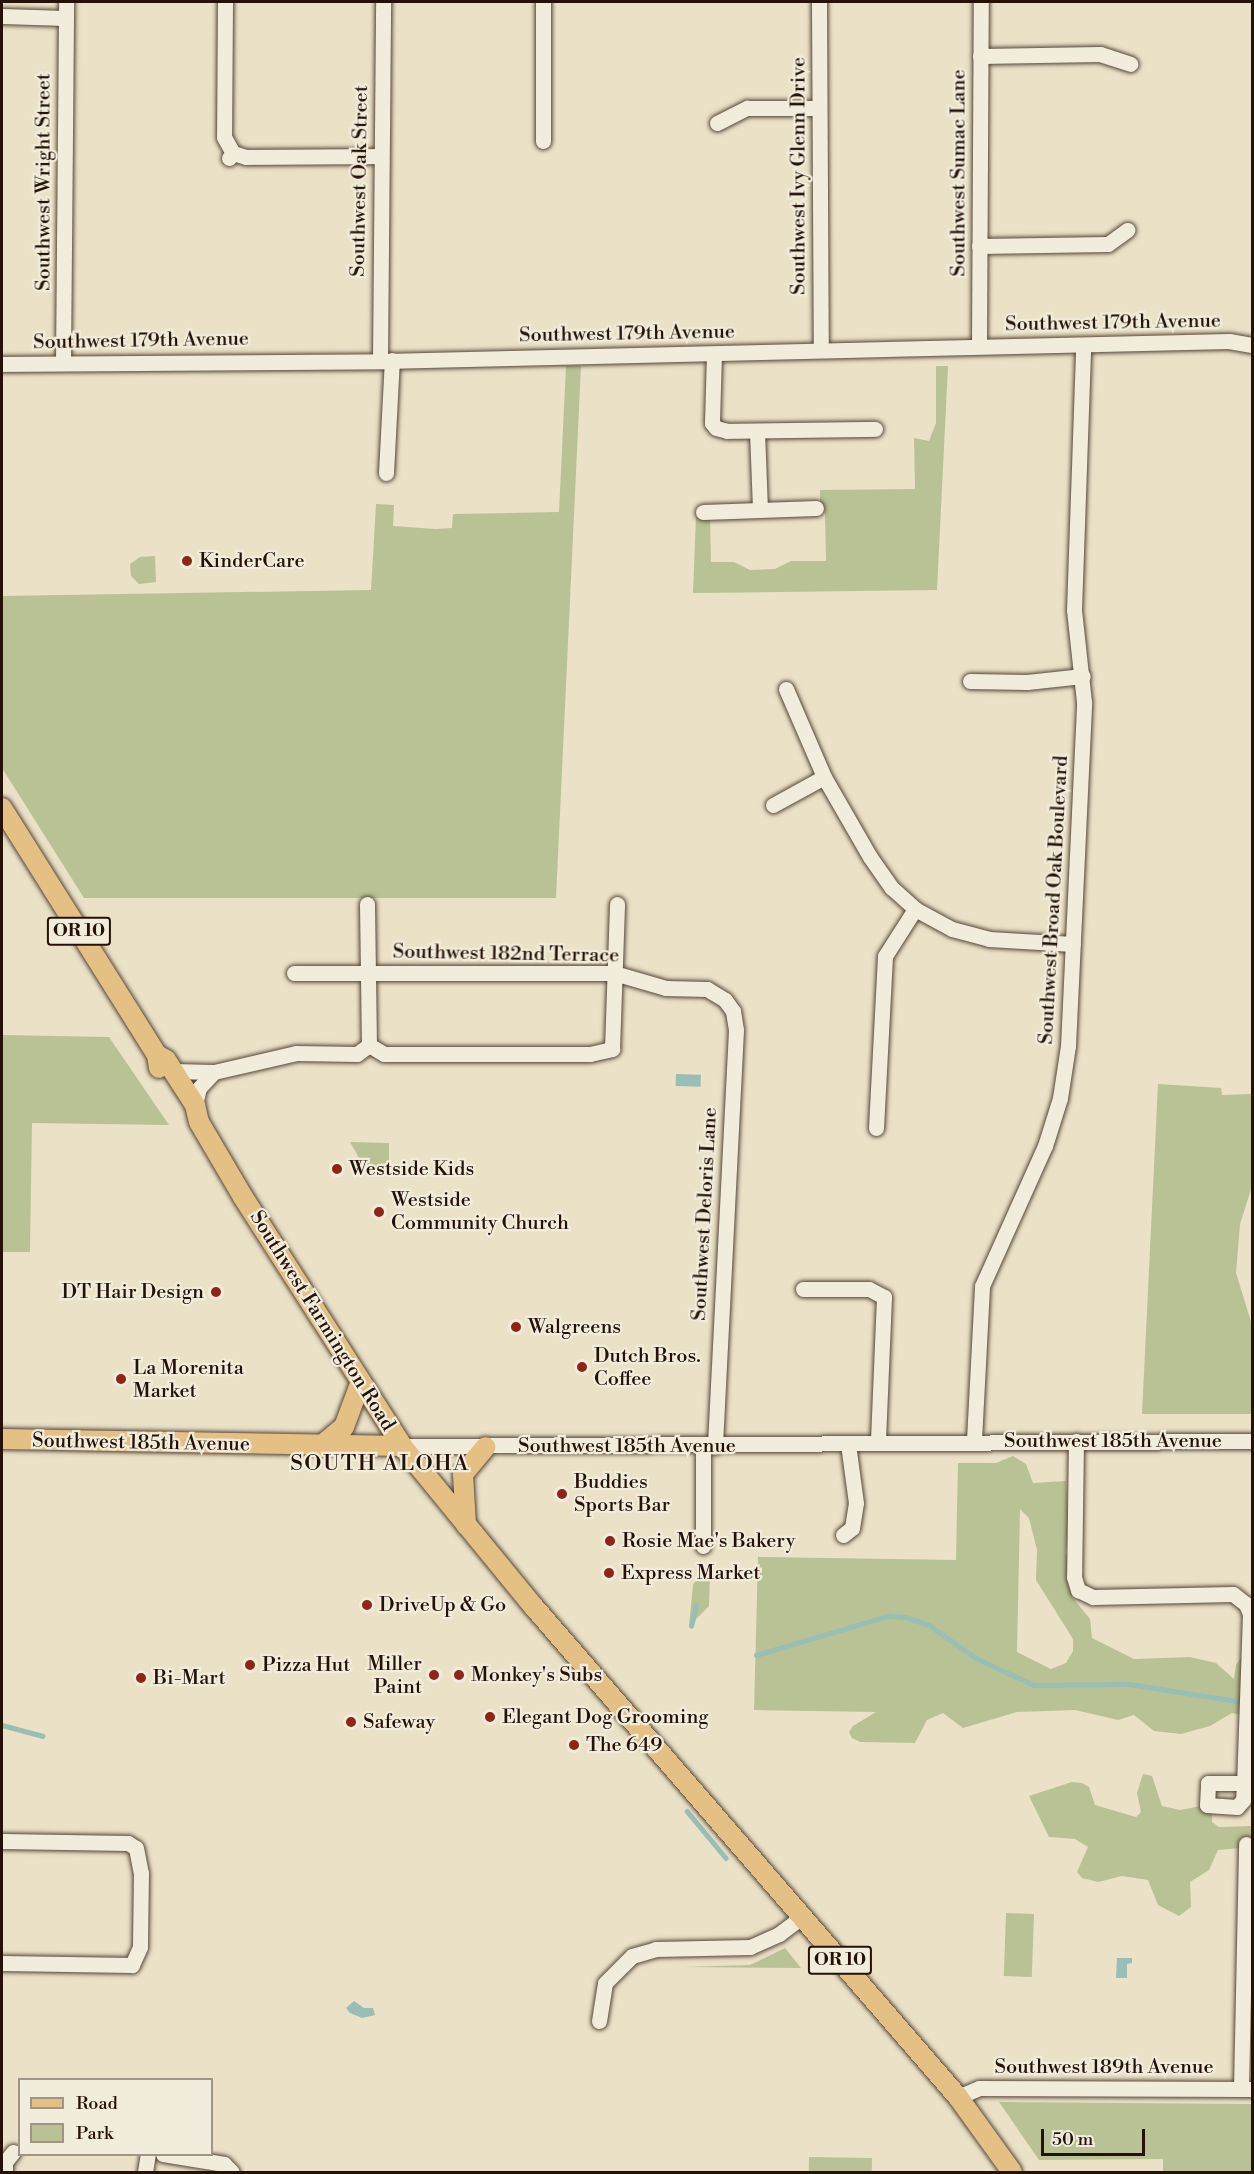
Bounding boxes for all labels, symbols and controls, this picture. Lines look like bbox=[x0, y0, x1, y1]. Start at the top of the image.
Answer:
street label: Southwest Ivy Glenn Drive bbox=[787, 57, 811, 295]
street label: Southwest Sumac Lane bbox=[947, 69, 971, 277]
street label: Southwest Wright Street bbox=[32, 73, 56, 291]
street label: Southwest Oak Street bbox=[346, 85, 374, 277]
street label: Southwest 179th Avenue bbox=[1005, 309, 1221, 337]
street label: Southwest 179th Avenue bbox=[519, 320, 735, 348]
street label: Southwest 179th Avenue bbox=[33, 327, 249, 355]
place label: KinderCare bbox=[199, 549, 305, 573]
marker: KinderCare bbox=[180, 554, 194, 568]
street label: Southwest Broad Oak Boulevard bbox=[1034, 755, 1074, 1045]
road number: OR 10 bbox=[46, 916, 112, 946]
street label: Southwest 182nd Terrace bbox=[392, 940, 620, 968]
street label: Southwest Deloris Lane bbox=[687, 1107, 723, 1321]
place label: Westside Kids bbox=[349, 1157, 474, 1181]
marker: Westside Kids bbox=[330, 1162, 344, 1176]
place label: Westside Community Church bbox=[391, 1188, 569, 1235]
marker: Westside Community Church bbox=[372, 1205, 386, 1219]
street label: Southwest Farmington Road bbox=[244, 1206, 400, 1436]
place label: DT Hair Design bbox=[62, 1280, 204, 1304]
marker: DT Hair Design bbox=[209, 1285, 223, 1299]
place label: Walgreens bbox=[528, 1315, 621, 1339]
marker: Walgreens bbox=[509, 1320, 523, 1334]
place label: Dutch Bros. Coffee bbox=[594, 1344, 701, 1391]
place label: La Morenita Market bbox=[133, 1356, 244, 1403]
marker: Dutch Bros. Coffee bbox=[575, 1360, 589, 1374]
marker: La Morenita Market bbox=[114, 1372, 128, 1386]
street label: Southwest 185th Avenue bbox=[32, 1429, 250, 1457]
street label: Southwest 185th Avenue bbox=[1004, 1429, 1222, 1453]
street label: Southwest 185th Avenue bbox=[518, 1434, 736, 1458]
district label: SOUTH ALOHA bbox=[290, 1451, 470, 1477]
place label: Buddies Sports Bar bbox=[574, 1470, 670, 1517]
marker: Buddies Sports Bar bbox=[555, 1487, 569, 1501]
place label: Rosie Mae's Bakery bbox=[622, 1529, 795, 1553]
marker: Rosie Mae's Bakery bbox=[603, 1534, 617, 1548]
place label: Express Market bbox=[621, 1561, 760, 1585]
marker: Express Market bbox=[602, 1566, 616, 1580]
place label: DriveUp & Go bbox=[379, 1593, 506, 1617]
marker: DriveUp & Go bbox=[360, 1598, 374, 1612]
place label: Miller Paint bbox=[367, 1652, 422, 1699]
place label: Pizza Hut bbox=[262, 1653, 350, 1677]
marker: Pizza Hut bbox=[243, 1658, 257, 1672]
place label: Monkey's Subs bbox=[471, 1663, 602, 1687]
place label: Bi-Mart bbox=[153, 1666, 226, 1690]
marker: Miller Paint bbox=[427, 1668, 441, 1682]
marker: Monkey's Subs bbox=[452, 1668, 466, 1682]
marker: Bi-Mart bbox=[134, 1671, 148, 1685]
place label: Elegant Dog Grooming bbox=[502, 1705, 709, 1729]
place label: Safeway bbox=[363, 1710, 435, 1734]
marker: Elegant Dog Grooming bbox=[483, 1710, 497, 1724]
marker: Safeway bbox=[344, 1715, 358, 1729]
place label: The 649 bbox=[586, 1733, 662, 1757]
marker: The 649 bbox=[567, 1738, 581, 1752]
road number: OR 10 bbox=[807, 1945, 873, 1975]
street label: Southwest 189th Avenue bbox=[994, 2055, 1214, 2079]
legend bbox=[18, 2078, 213, 2156]
text: Road bbox=[76, 2092, 118, 2115]
scale bar bbox=[1044, 2117, 1148, 2155]
text: Park bbox=[76, 2122, 113, 2145]
text: 50 m bbox=[1052, 2128, 1093, 2151]

